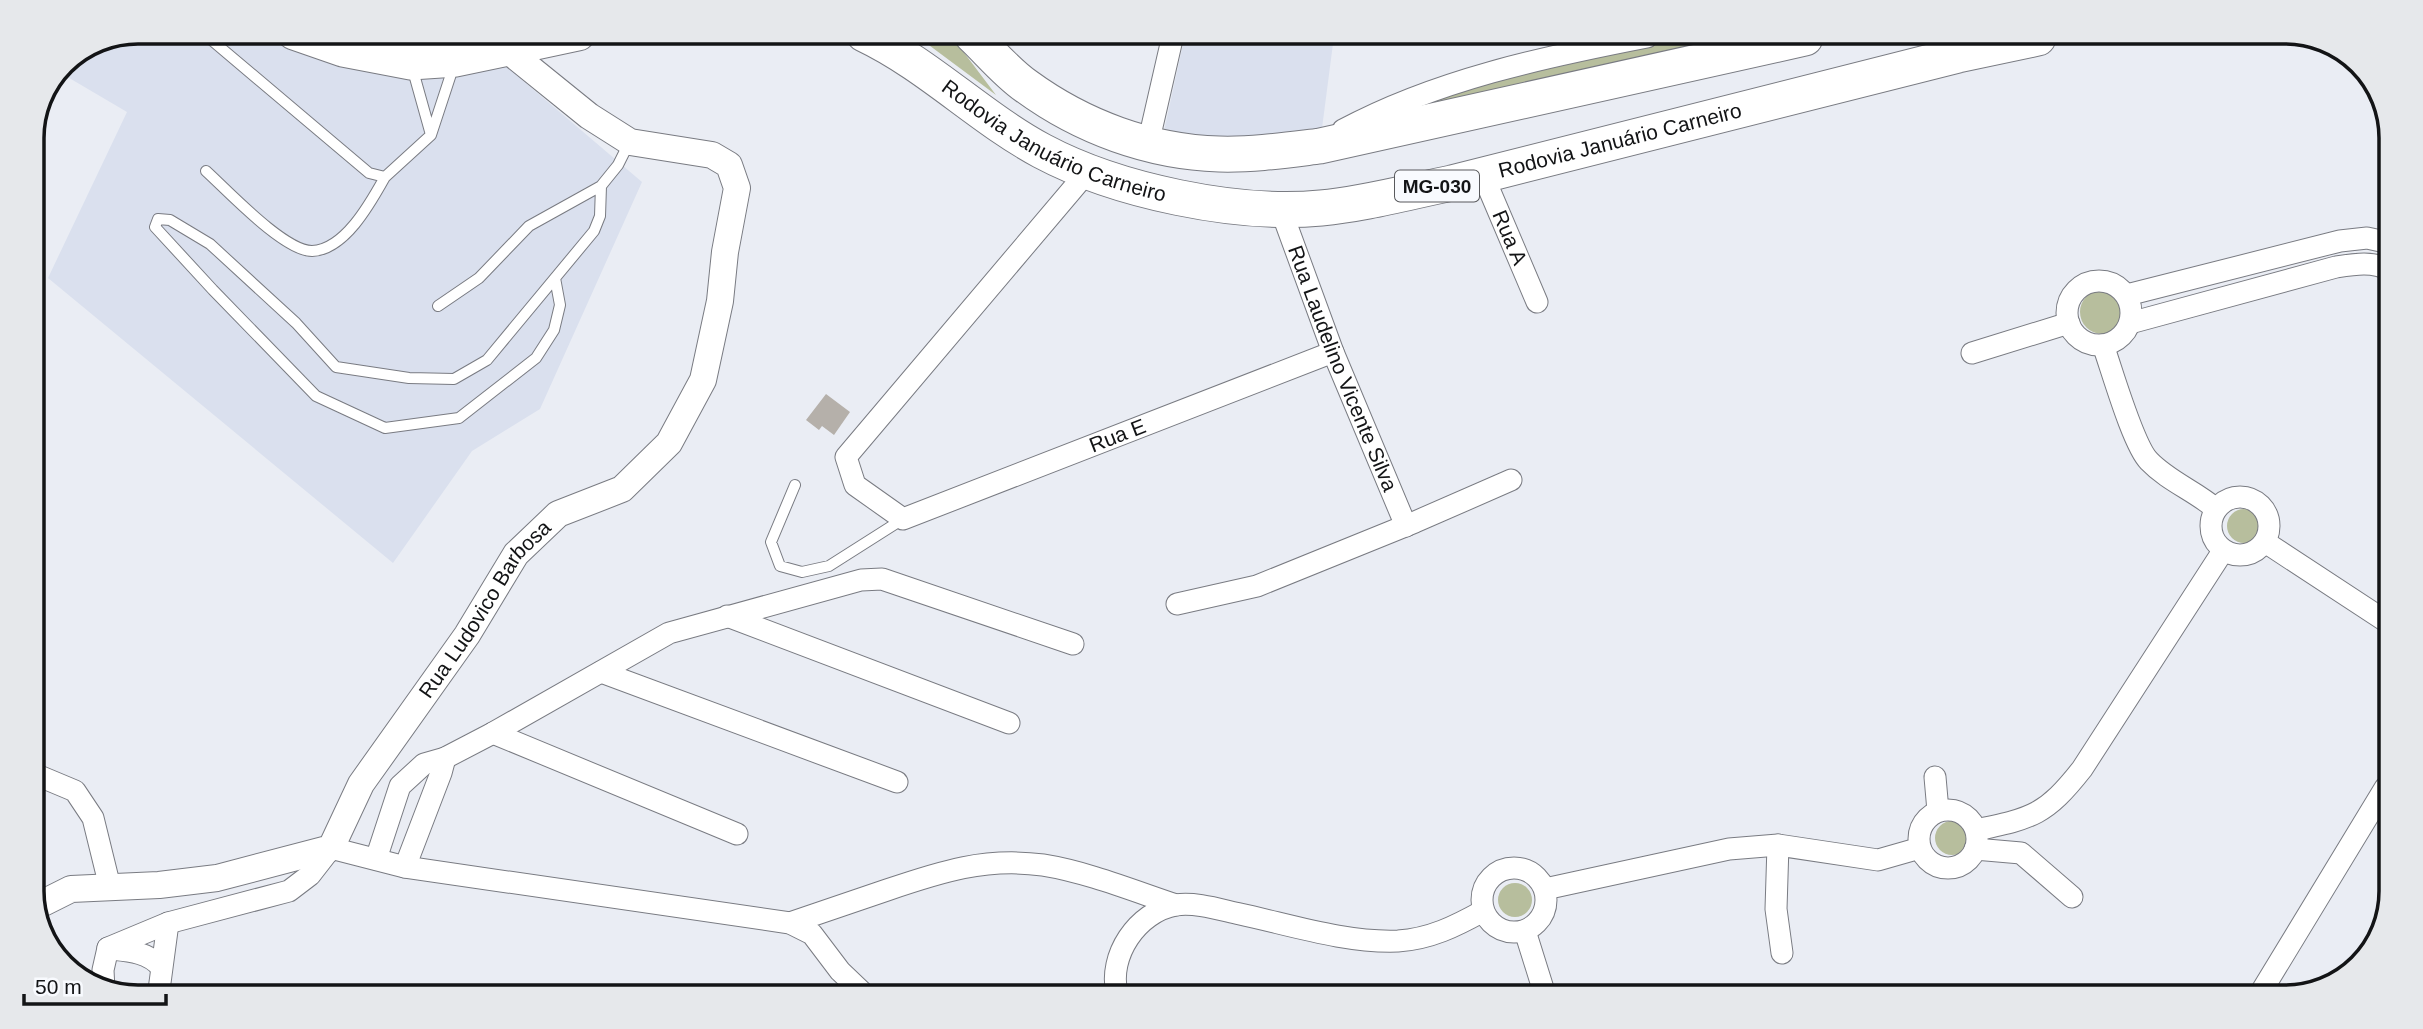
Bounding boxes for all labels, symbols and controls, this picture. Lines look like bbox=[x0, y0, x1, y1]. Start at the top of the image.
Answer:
street label: Rodovia Januário Carneiro bbox=[938, 75, 1169, 206]
street label: Rodovia Januário Carneiro bbox=[1496, 98, 1744, 182]
road number: MG-030 bbox=[1395, 170, 1479, 202]
street label: Rua A bbox=[1488, 207, 1532, 268]
street label: Rua Laudelino Vicente Silva bbox=[1284, 242, 1402, 495]
street label: Rua E bbox=[1086, 414, 1149, 457]
street label: Rua Ludovico Barbosa bbox=[414, 515, 555, 702]
scale bar bbox=[24, 962, 166, 1006]
text: 50 m bbox=[35, 975, 82, 998]

